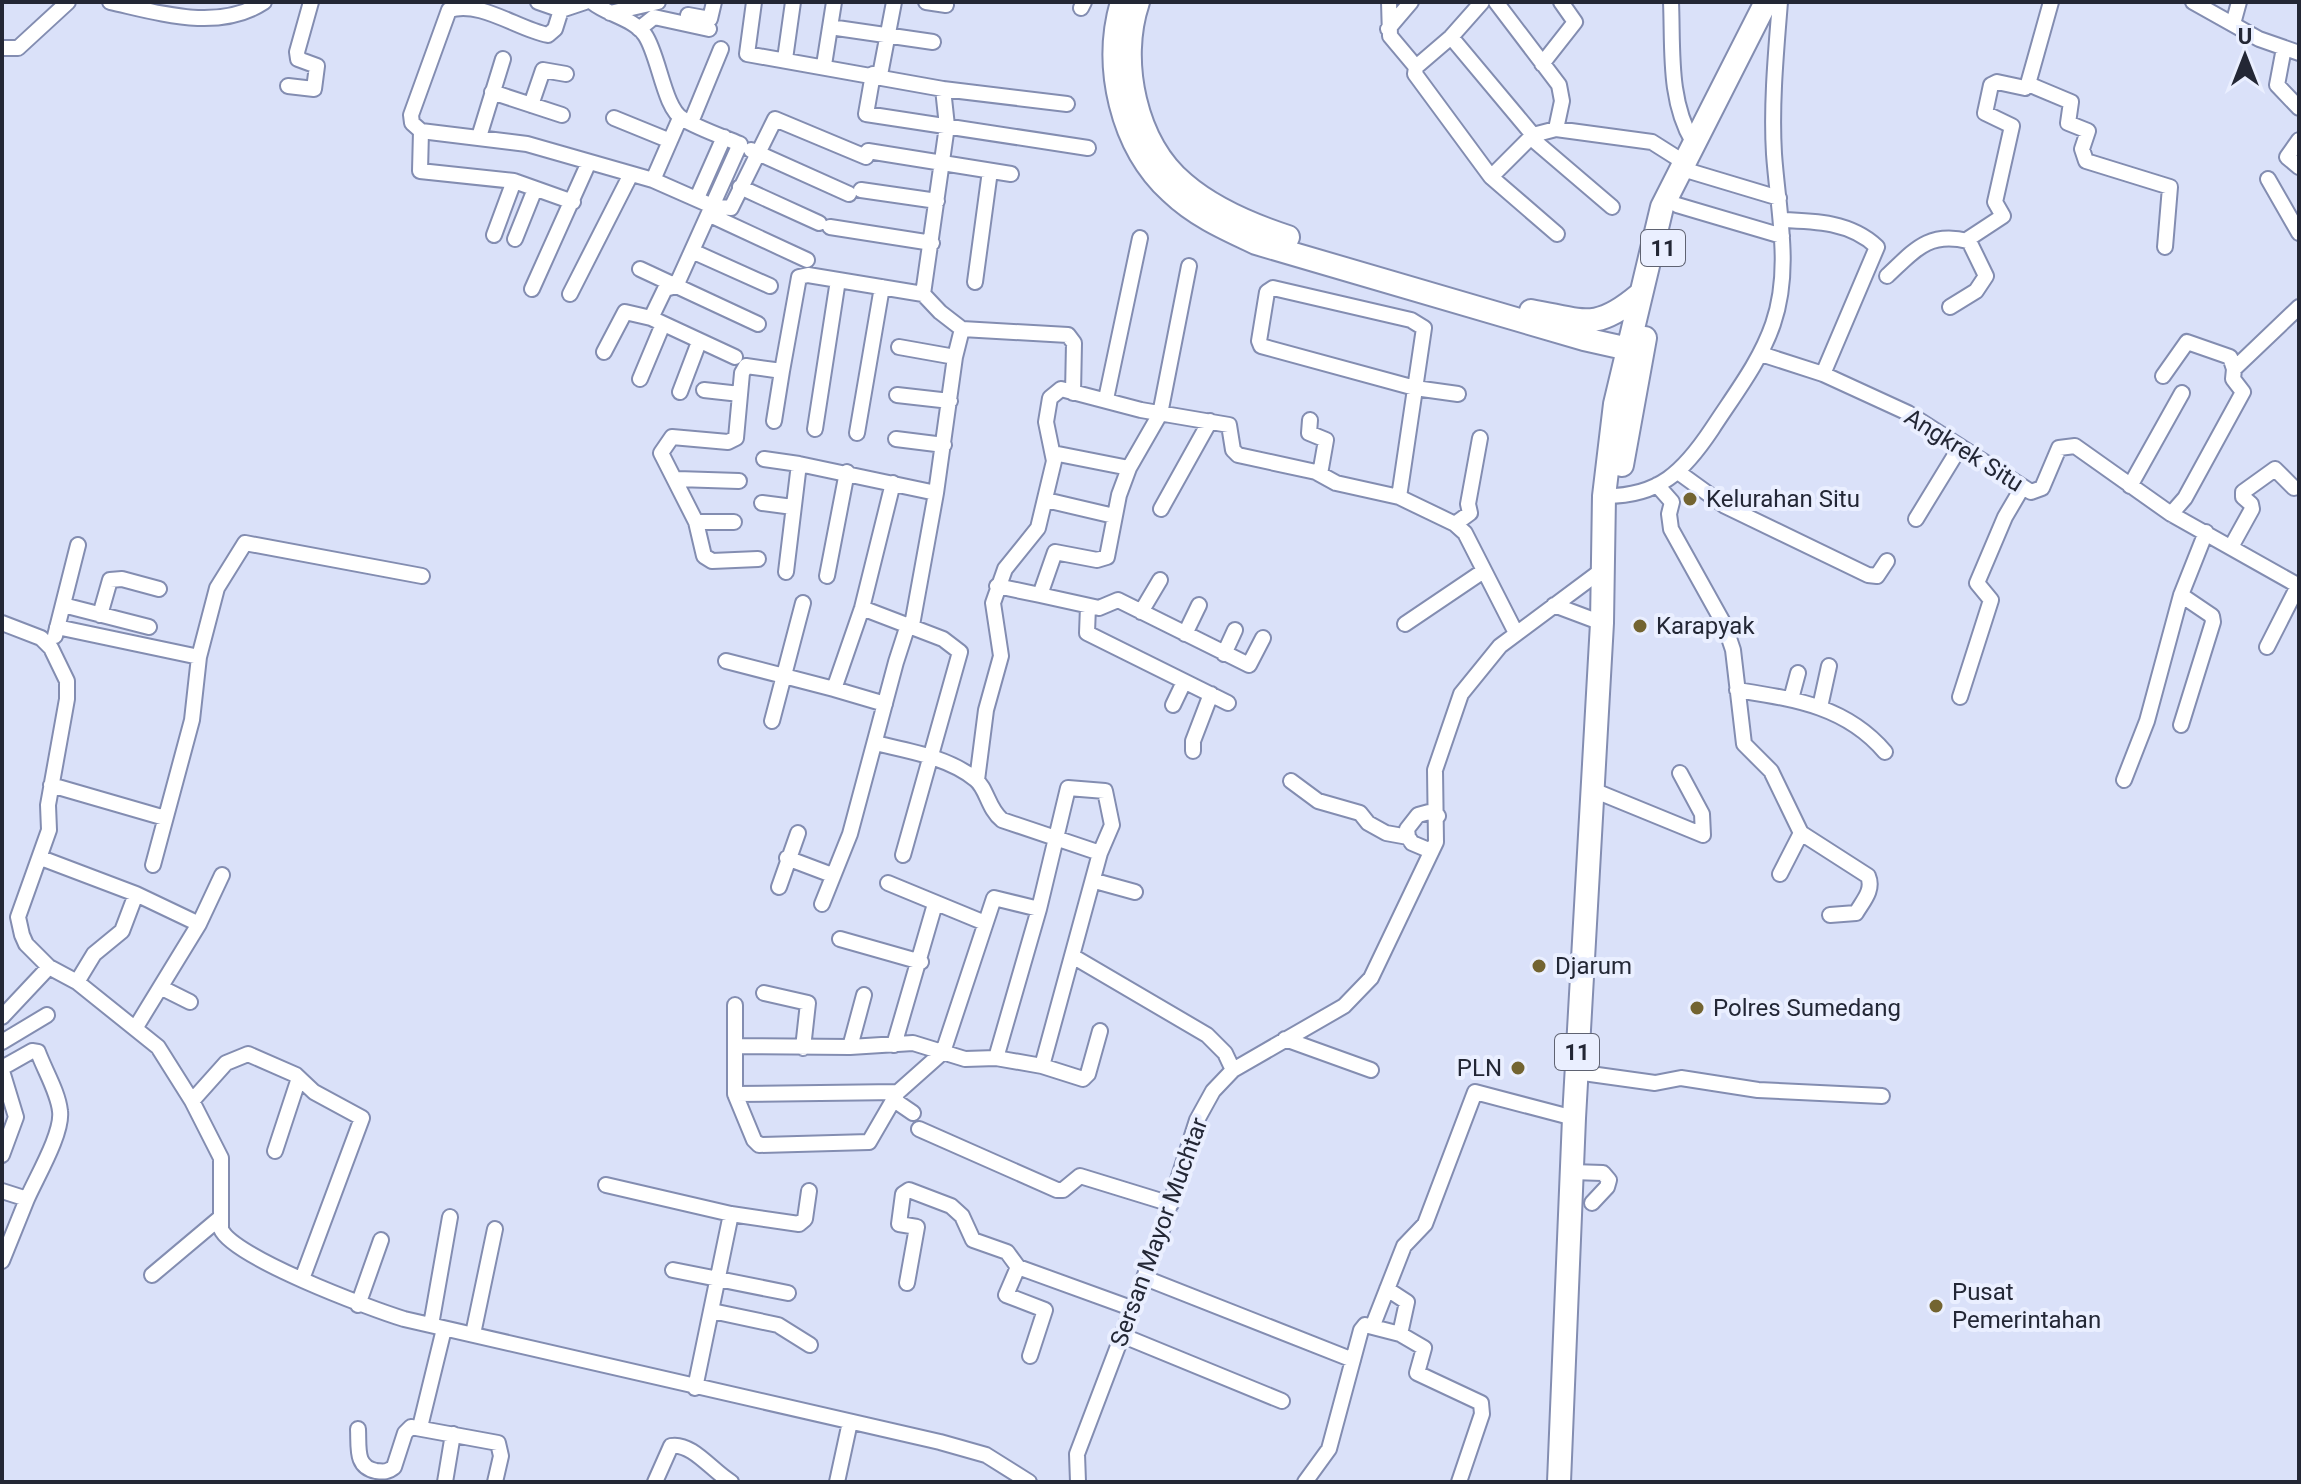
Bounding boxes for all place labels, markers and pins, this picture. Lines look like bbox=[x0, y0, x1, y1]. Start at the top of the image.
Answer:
place label: Kelurahan Situ bbox=[1706, 485, 1860, 513]
marker: Kelurahan Situ bbox=[1681, 490, 1699, 508]
place label: Karapyak bbox=[1656, 612, 1755, 640]
marker: Karapyak bbox=[1631, 617, 1649, 635]
place label: Djarum bbox=[1555, 952, 1632, 980]
marker: Djarum bbox=[1530, 957, 1548, 975]
place label: Polres Sumedang bbox=[1713, 994, 1901, 1022]
marker: Polres Sumedang bbox=[1688, 999, 1706, 1017]
place label: PLN bbox=[1457, 1054, 1502, 1082]
marker: PLN bbox=[1509, 1059, 1527, 1077]
place label: Pusat Pemerintahan bbox=[1952, 1278, 2101, 1334]
marker: Pusat Pemerintahan bbox=[1927, 1297, 1945, 1315]

